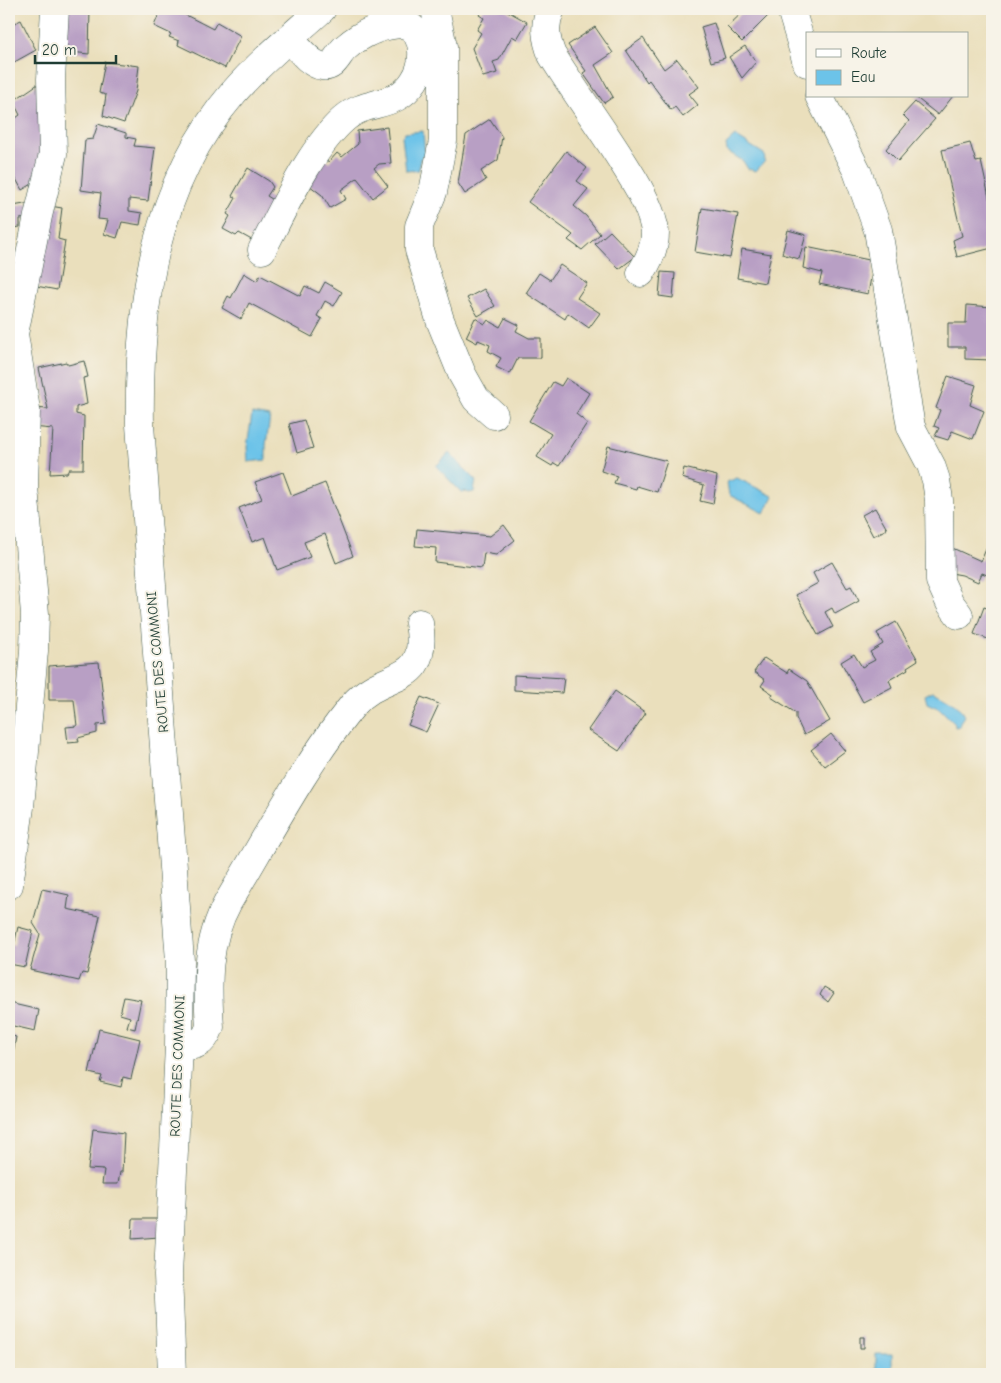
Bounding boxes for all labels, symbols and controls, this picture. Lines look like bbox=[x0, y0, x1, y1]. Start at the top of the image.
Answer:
scale bar bbox=[35, 32, 116, 64]
legend bbox=[806, 32, 968, 98]
text: 20 m bbox=[42, 41, 76, 59]
text: Route bbox=[851, 44, 887, 62]
text: Eau bbox=[851, 68, 875, 86]
street label: ROUTE DES COMMONI bbox=[143, 591, 172, 733]
street label: ROUTE DES COMMONI bbox=[167, 995, 188, 1137]

